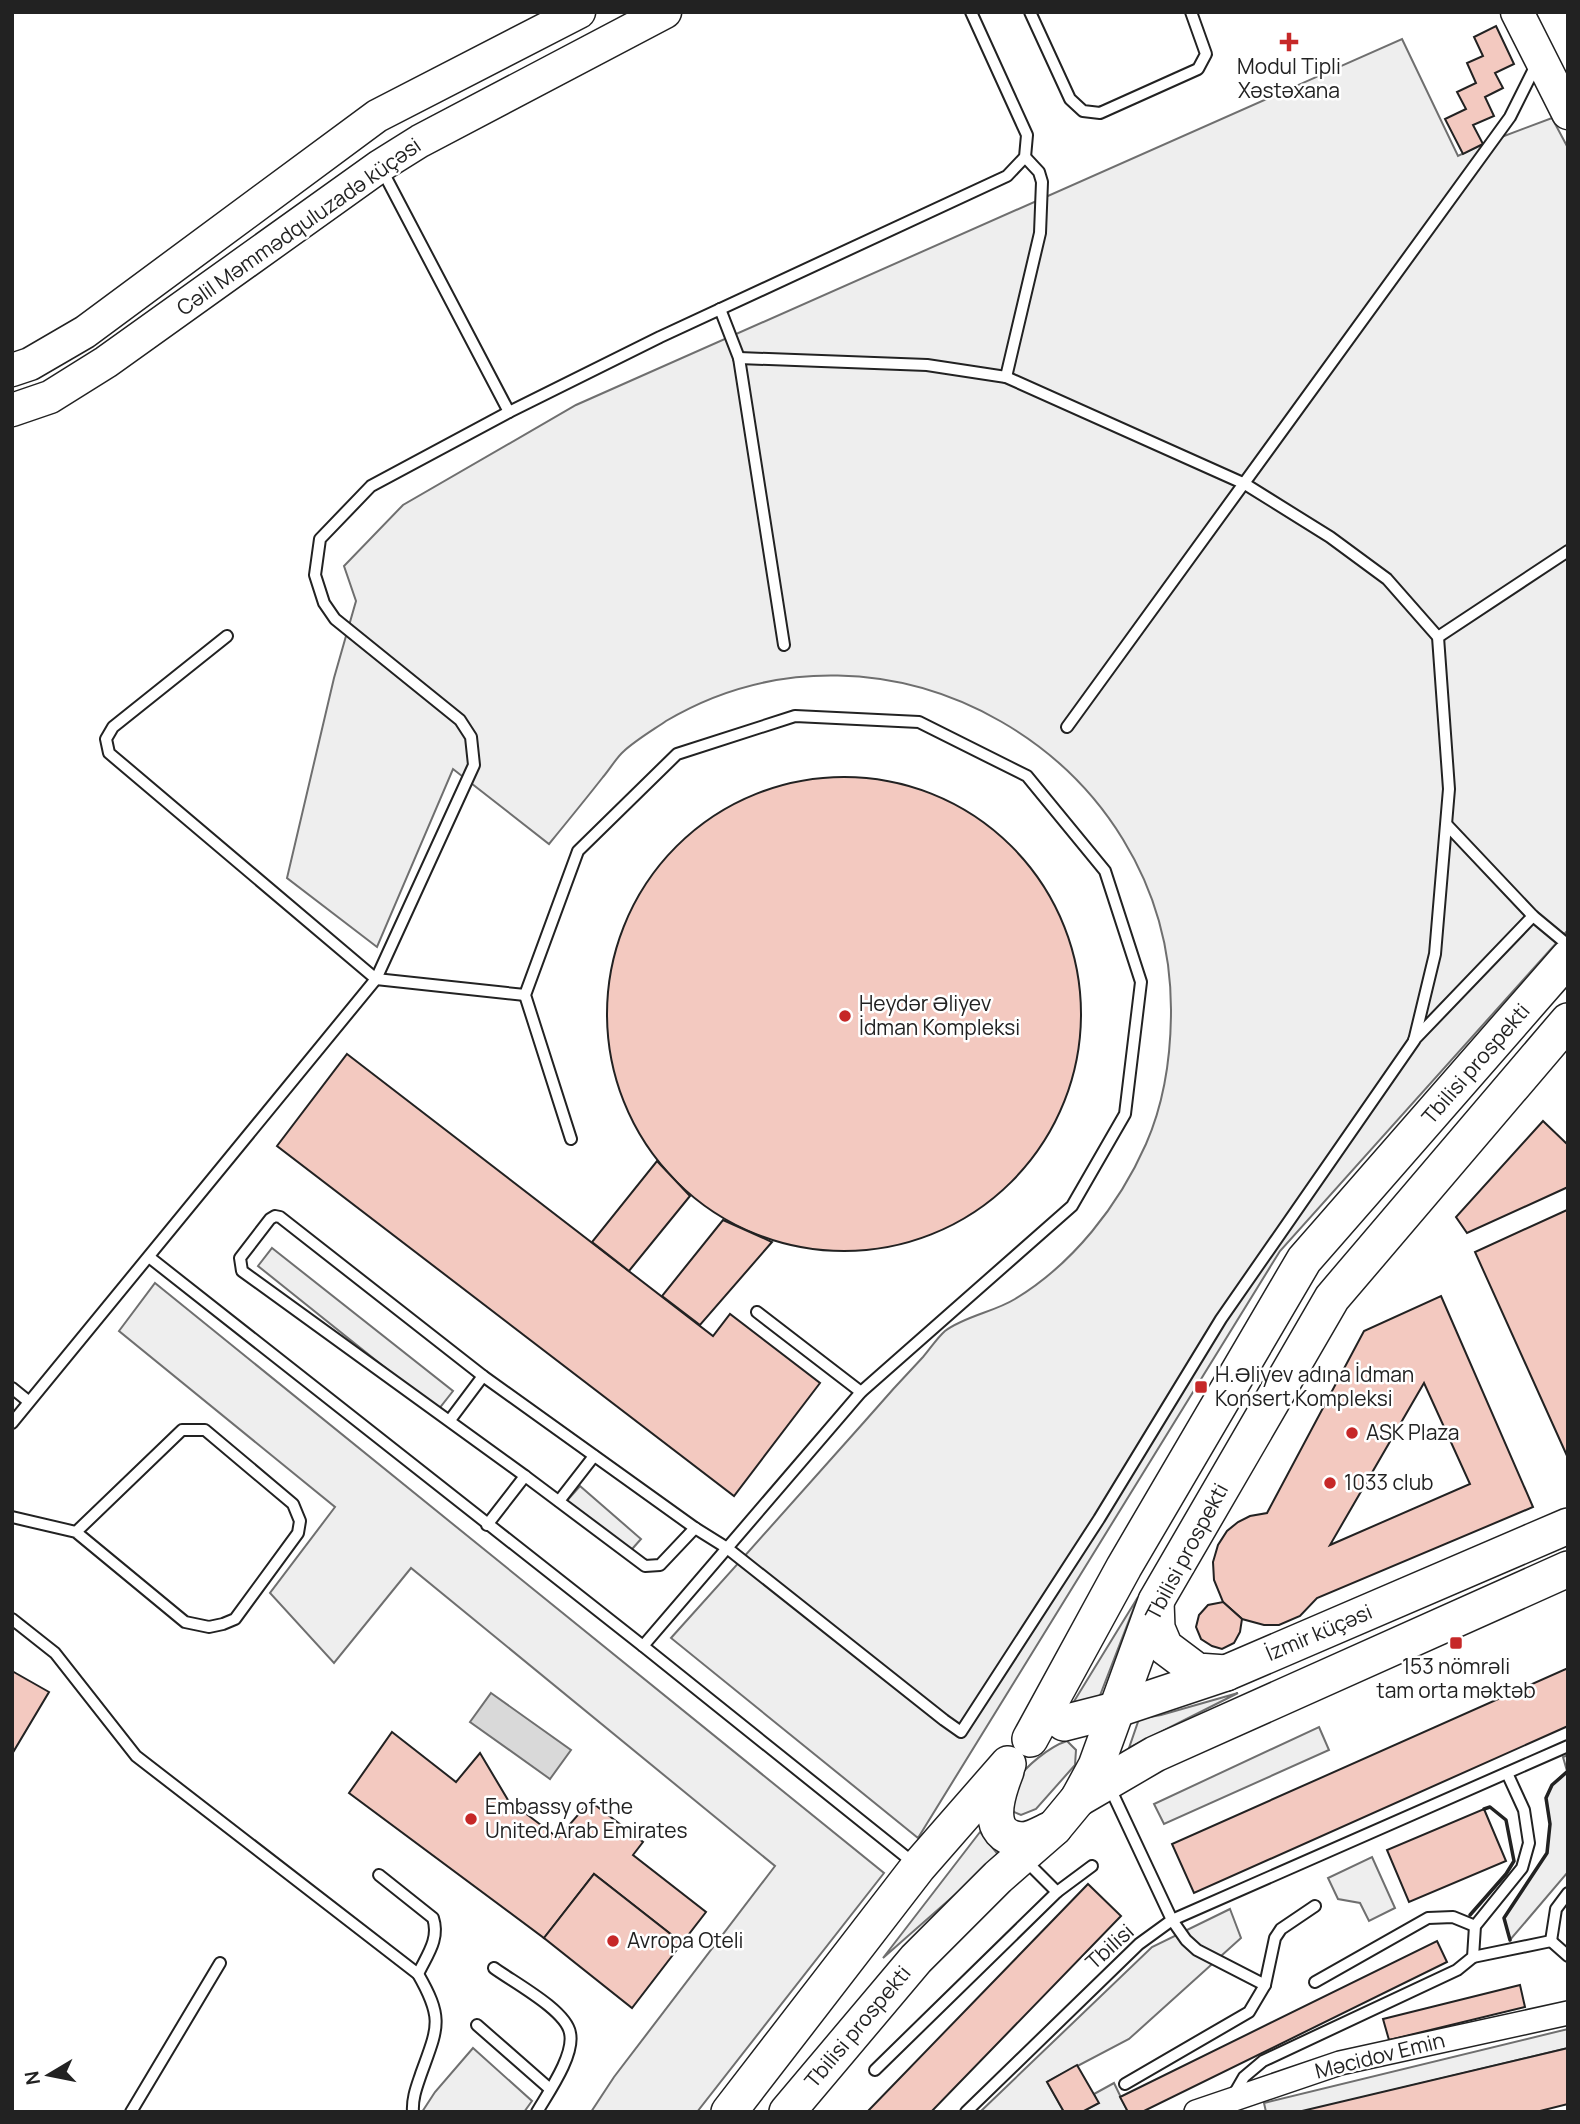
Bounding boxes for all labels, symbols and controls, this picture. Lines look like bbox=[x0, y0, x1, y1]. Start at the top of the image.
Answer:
marker: Modul Tipli Xəstəxana bbox=[1279, 32, 1299, 52]
place label: Modul Tipli Xəstəxana bbox=[1237, 52, 1341, 104]
street label: Cəlil Məmmədquluzadə küçəsi bbox=[171, 131, 426, 321]
place label: Heydər Əliyev İdman Kompleksi bbox=[859, 989, 1020, 1041]
street label: Tbilisi prospekti bbox=[1415, 997, 1535, 1130]
marker: Heydər Əliyev İdman Kompleksi bbox=[837, 1008, 853, 1024]
place label: H.Əliyev adına İdman Konsert Kompleksi bbox=[1215, 1360, 1414, 1412]
marker: H.Əliyev adına İdman Konsert Kompleksi bbox=[1193, 1379, 1209, 1395]
place label: ASK Plaza bbox=[1366, 1418, 1459, 1446]
marker: ASK Plaza bbox=[1344, 1425, 1360, 1441]
place label: 1033 club bbox=[1344, 1468, 1434, 1496]
marker: 1033 club bbox=[1322, 1475, 1338, 1491]
street label: Tbilisi prospekti bbox=[1138, 1478, 1234, 1625]
street label: İzmir küçəsi bbox=[1261, 1597, 1376, 1667]
marker: 153 nömrəli tam orta məktəb bbox=[1448, 1635, 1464, 1651]
place label: 153 nömrəli tam orta məktəb bbox=[1376, 1652, 1536, 1704]
place label: Embassy of the United Arab Emirates bbox=[485, 1792, 688, 1844]
marker: Embassy of the United Arab Emirates bbox=[463, 1811, 479, 1827]
street label: Tbilisi bbox=[1079, 1917, 1139, 1975]
place label: Avropa Oteli bbox=[627, 1926, 743, 1954]
marker: Avropa Oteli bbox=[605, 1933, 621, 1949]
street label: Tbilisi prospekti bbox=[798, 1959, 917, 2093]
street label: Məcidov Emin bbox=[1312, 2025, 1447, 2085]
north arrow bbox=[14, 2040, 84, 2110]
text: N bbox=[18, 2069, 46, 2087]

